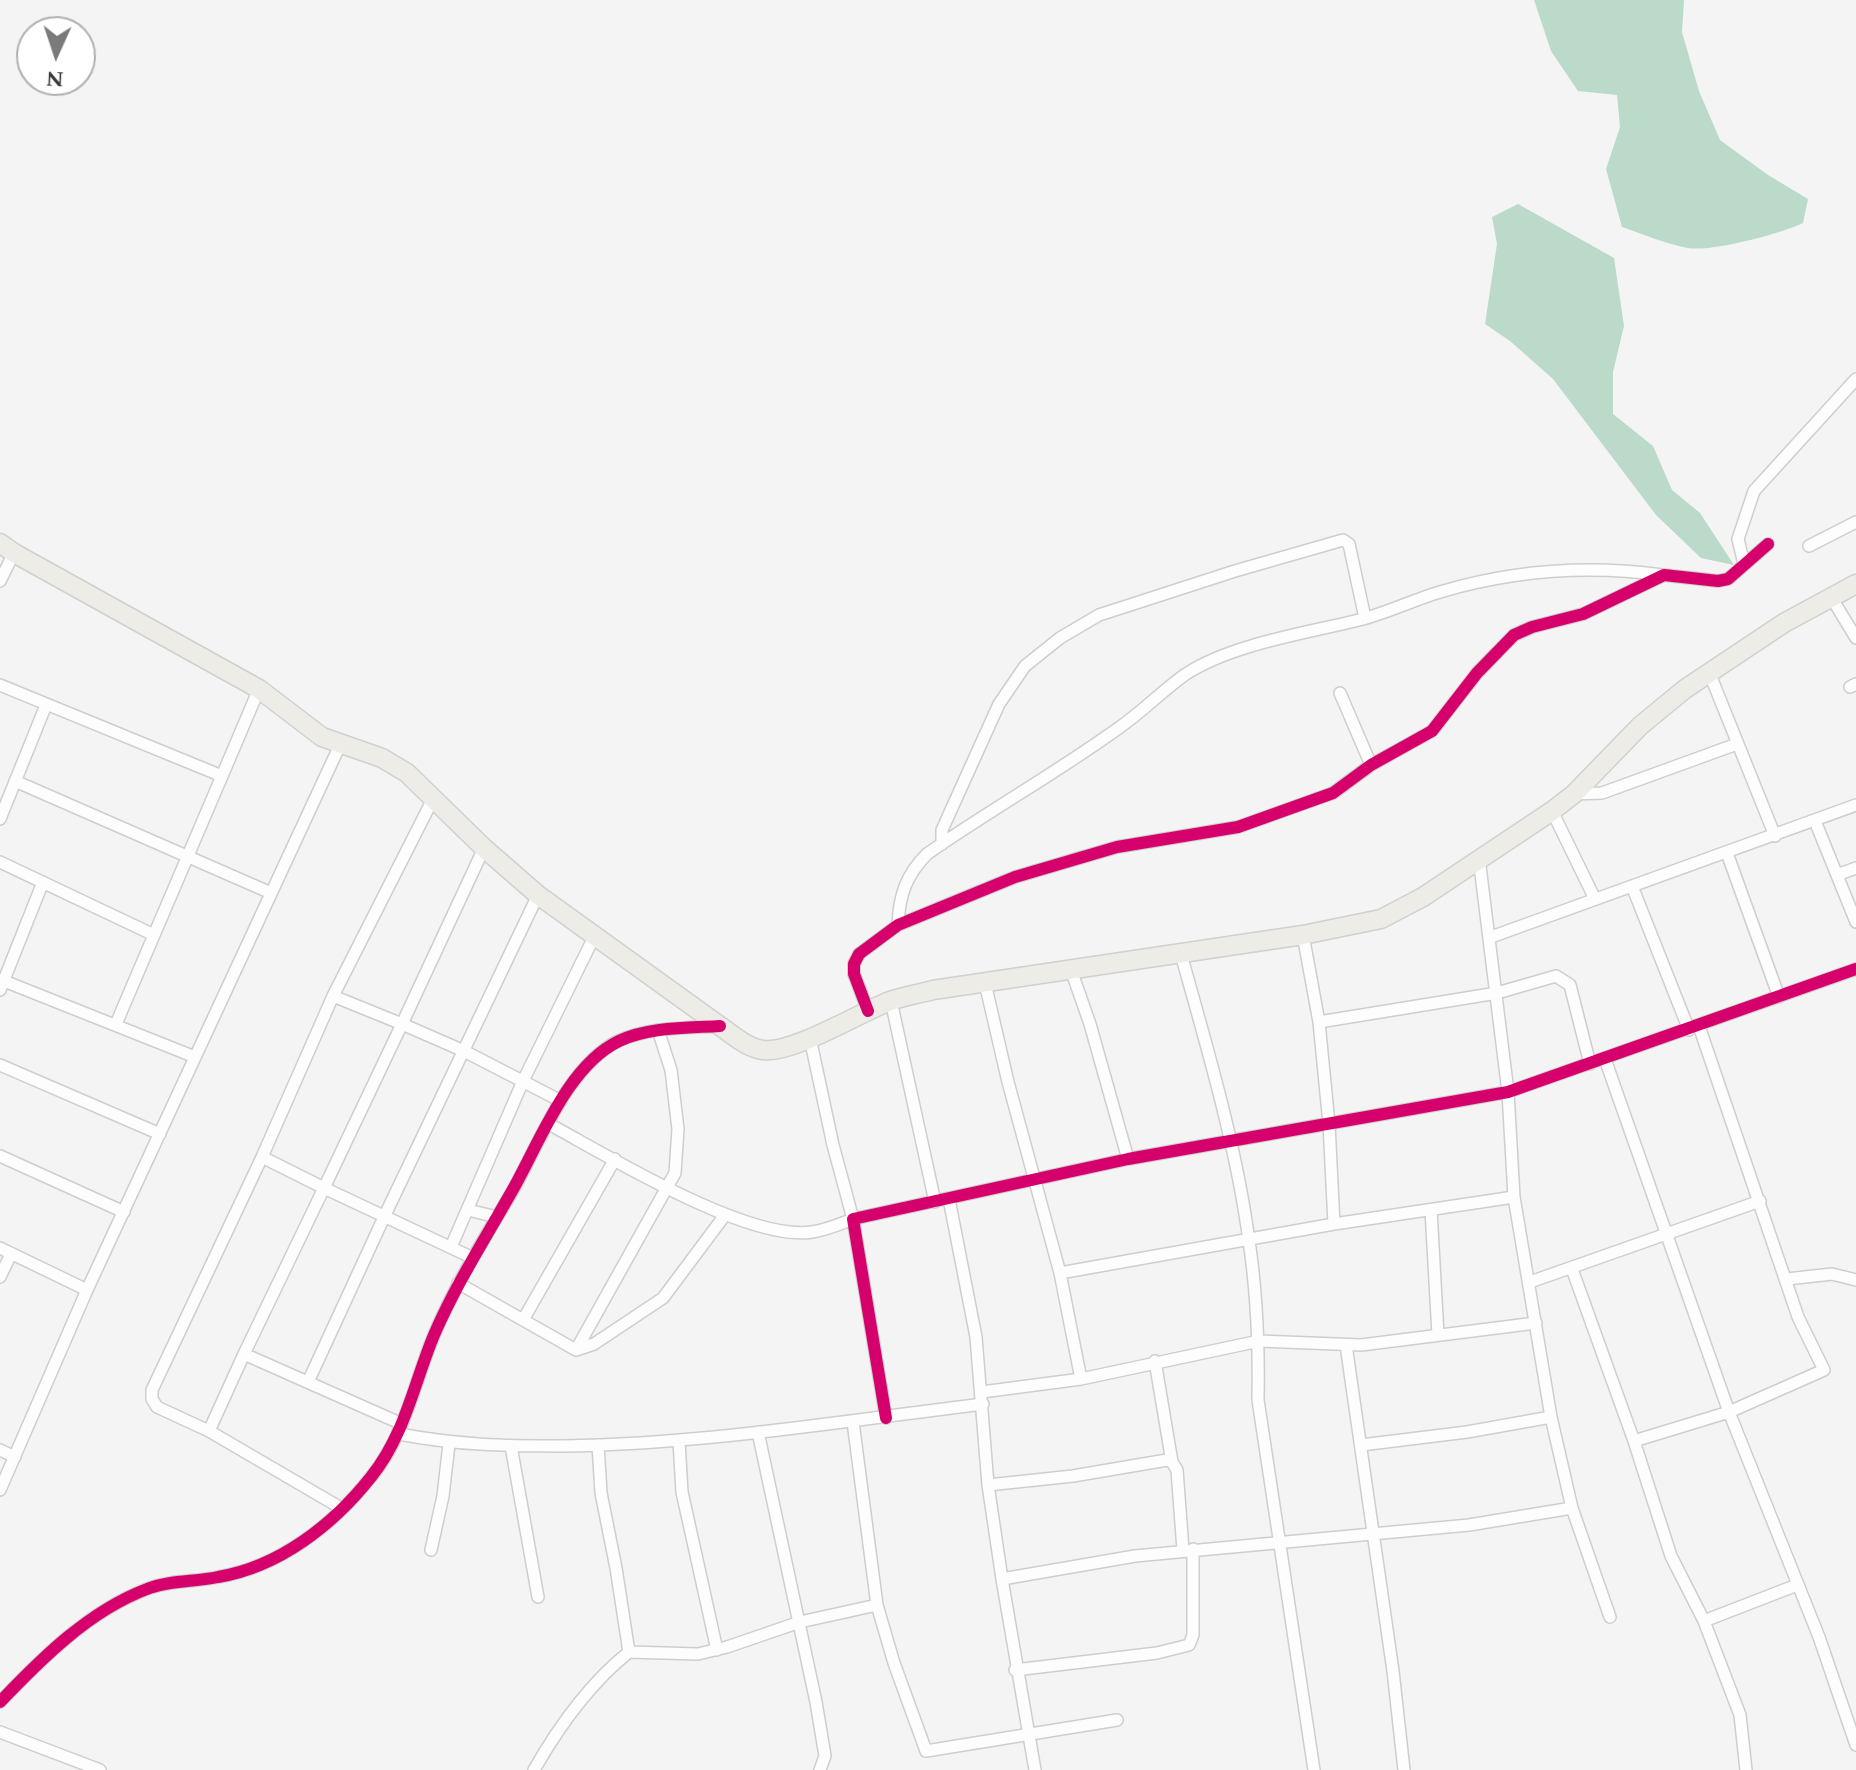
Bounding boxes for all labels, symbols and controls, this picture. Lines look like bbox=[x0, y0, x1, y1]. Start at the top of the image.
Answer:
north arrow bbox=[16, 16, 96, 96]
text: N bbox=[45, 62, 65, 95]

